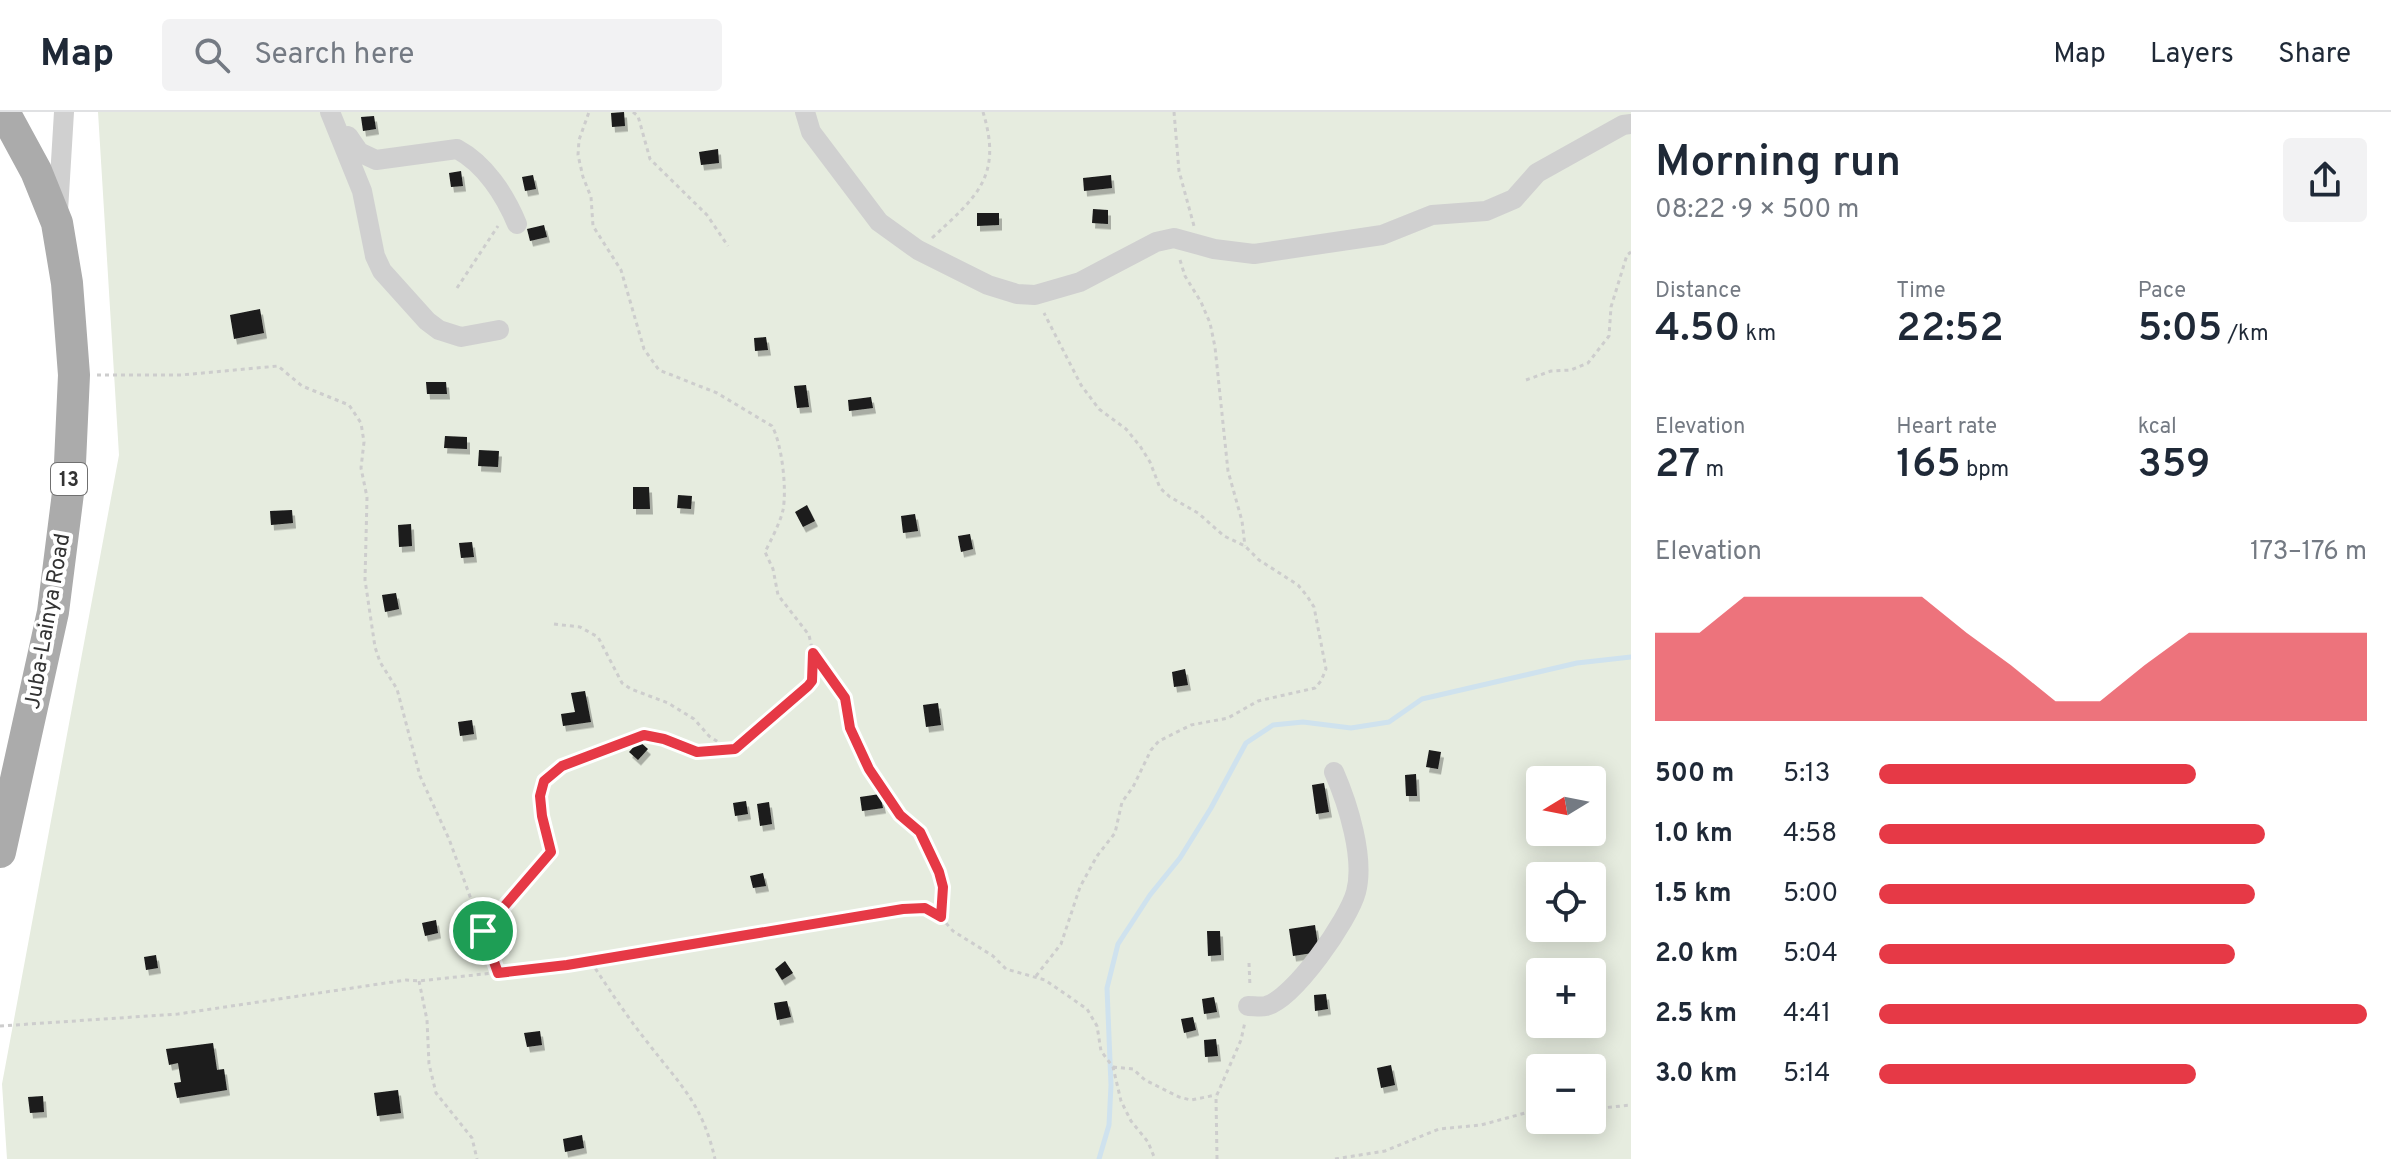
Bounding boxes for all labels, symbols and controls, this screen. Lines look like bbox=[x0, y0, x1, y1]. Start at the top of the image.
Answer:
search box bbox=[162, 19, 722, 91]
text: Map bbox=[40, 31, 114, 80]
icon: search bbox=[190, 33, 234, 77]
text: Search here bbox=[254, 37, 414, 74]
text: Map bbox=[2053, 37, 2106, 73]
text: Layers bbox=[2150, 37, 2234, 73]
text: Share bbox=[2278, 37, 2351, 73]
text: Morning run bbox=[1655, 136, 1901, 192]
button: share bbox=[2283, 138, 2367, 222]
text: 08:22 · 9 × 500 m bbox=[1655, 194, 1859, 227]
text: Distance bbox=[1655, 278, 1741, 305]
text: Time bbox=[1896, 278, 1946, 305]
text: Pace bbox=[2138, 278, 2186, 305]
text: 4.50 bbox=[1655, 305, 1740, 355]
text: 22:52 bbox=[1896, 305, 2004, 355]
text: 5:05 bbox=[2138, 305, 2222, 355]
text: km bbox=[1740, 321, 1776, 348]
text: /km bbox=[2222, 321, 2269, 348]
text: Elevation bbox=[1655, 414, 1745, 441]
text: Heart rate bbox=[1896, 414, 1997, 441]
text: kcal bbox=[2138, 414, 2177, 441]
text: 27 bbox=[1655, 441, 1700, 491]
text: 165 bbox=[1896, 441, 1961, 491]
text: 359 bbox=[2138, 441, 2210, 491]
text: m bbox=[1700, 457, 1724, 484]
text: bpm bbox=[1961, 457, 2009, 484]
road number: 13 bbox=[51, 463, 87, 495]
street label: Juba-Lainya Road bbox=[20, 532, 77, 711]
text: Elevation bbox=[1655, 536, 1762, 569]
text: 173–176 m bbox=[2250, 536, 2367, 569]
text: 500 m bbox=[1655, 758, 1734, 791]
text: 5:13 bbox=[1783, 758, 1830, 791]
north arrow bbox=[1526, 766, 1606, 846]
map controls bbox=[1526, 766, 1606, 1134]
text: 1.0 km bbox=[1655, 818, 1733, 851]
text: 4:58 bbox=[1783, 818, 1837, 851]
button: locate bbox=[1526, 862, 1606, 942]
text: 1.5 km bbox=[1655, 878, 1732, 911]
text: 5:00 bbox=[1783, 878, 1838, 911]
pin bbox=[449, 897, 517, 965]
icon: arrive bbox=[461, 909, 505, 953]
text: 2.0 km bbox=[1655, 938, 1738, 971]
text: 5:04 bbox=[1783, 938, 1838, 971]
button: + bbox=[1526, 958, 1606, 1038]
text: 2.5 km bbox=[1655, 998, 1737, 1031]
text: 4:41 bbox=[1783, 998, 1831, 1031]
button: − bbox=[1526, 1054, 1606, 1134]
text: 3.0 km bbox=[1655, 1058, 1737, 1091]
text: 5:14 bbox=[1783, 1058, 1830, 1091]

